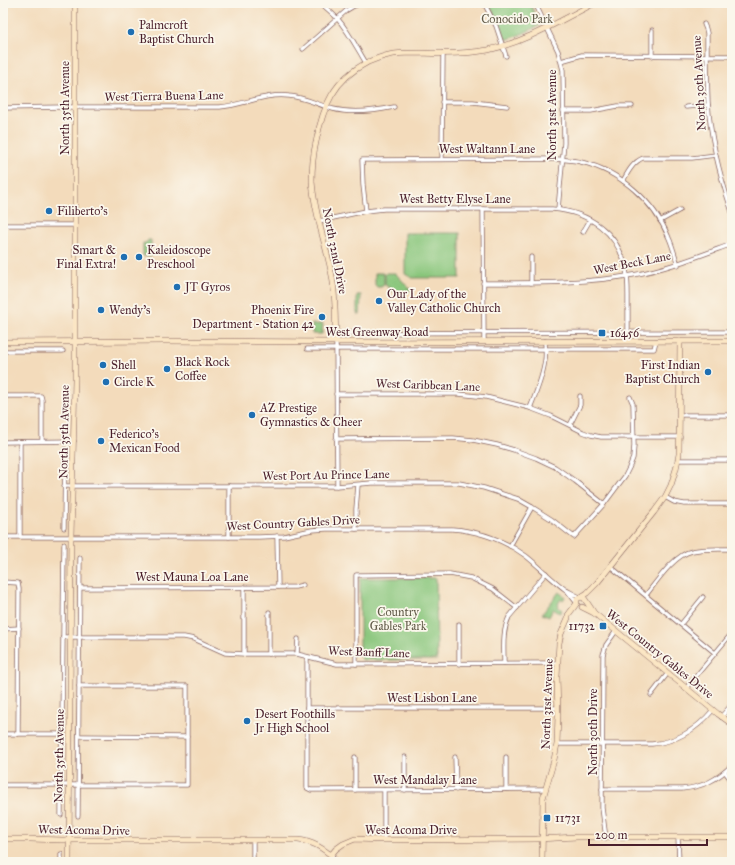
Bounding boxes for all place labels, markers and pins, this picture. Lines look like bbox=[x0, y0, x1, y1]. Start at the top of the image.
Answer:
place label: Palmcroft Baptist Church bbox=[139, 18, 214, 46]
marker: Palmcroft Baptist Church bbox=[126, 27, 136, 37]
place label: Filiberto's bbox=[57, 204, 108, 218]
marker: Filiberto's bbox=[44, 206, 54, 216]
place label: Smart & Final Extra! bbox=[56, 243, 116, 271]
place label: Kaleidoscope Preschool bbox=[147, 243, 211, 271]
marker: Smart & Final Extra! bbox=[119, 252, 129, 262]
marker: Kaleidoscope Preschool bbox=[134, 252, 144, 262]
place label: JT Gyros bbox=[183, 280, 230, 295]
marker: JT Gyros bbox=[172, 282, 182, 292]
place label: Our Lady of the Valley Catholic Church bbox=[386, 287, 501, 315]
marker: Our Lady of the Valley Catholic Church bbox=[374, 296, 384, 306]
place label: Wendy's bbox=[109, 303, 150, 317]
place label: Phoenix Fire Department - Station 42 bbox=[192, 303, 314, 331]
marker: Wendy's bbox=[96, 305, 106, 315]
marker: Phoenix Fire Department - Station 42 bbox=[317, 312, 327, 322]
place label: 16456 bbox=[610, 326, 640, 340]
marker: 16456 bbox=[597, 328, 607, 338]
place label: Black Rock Coffee bbox=[175, 355, 230, 383]
place label: Shell bbox=[111, 358, 137, 372]
place label: First Indian Baptist Church bbox=[625, 358, 701, 386]
marker: Shell bbox=[98, 360, 108, 370]
marker: Black Rock Coffee bbox=[162, 364, 172, 374]
marker: First Indian Baptist Church bbox=[703, 367, 713, 377]
place label: Circle K bbox=[114, 375, 155, 389]
marker: Circle K bbox=[101, 377, 111, 387]
place label: AZ Prestige Gymnastics & Cheer bbox=[259, 401, 363, 429]
marker: AZ Prestige Gymnastics & Cheer bbox=[247, 410, 257, 420]
place label: Federico's Mexican Food bbox=[109, 427, 180, 455]
marker: Federico's Mexican Food bbox=[96, 436, 106, 446]
place label: 11732 bbox=[568, 619, 595, 633]
marker: 11732 bbox=[598, 621, 608, 631]
place label: Desert Foothills Jr High School bbox=[253, 707, 335, 736]
marker: Desert Foothills Jr High School bbox=[242, 716, 252, 726]
place label: 11731 bbox=[555, 811, 581, 825]
marker: 11731 bbox=[542, 813, 552, 823]

